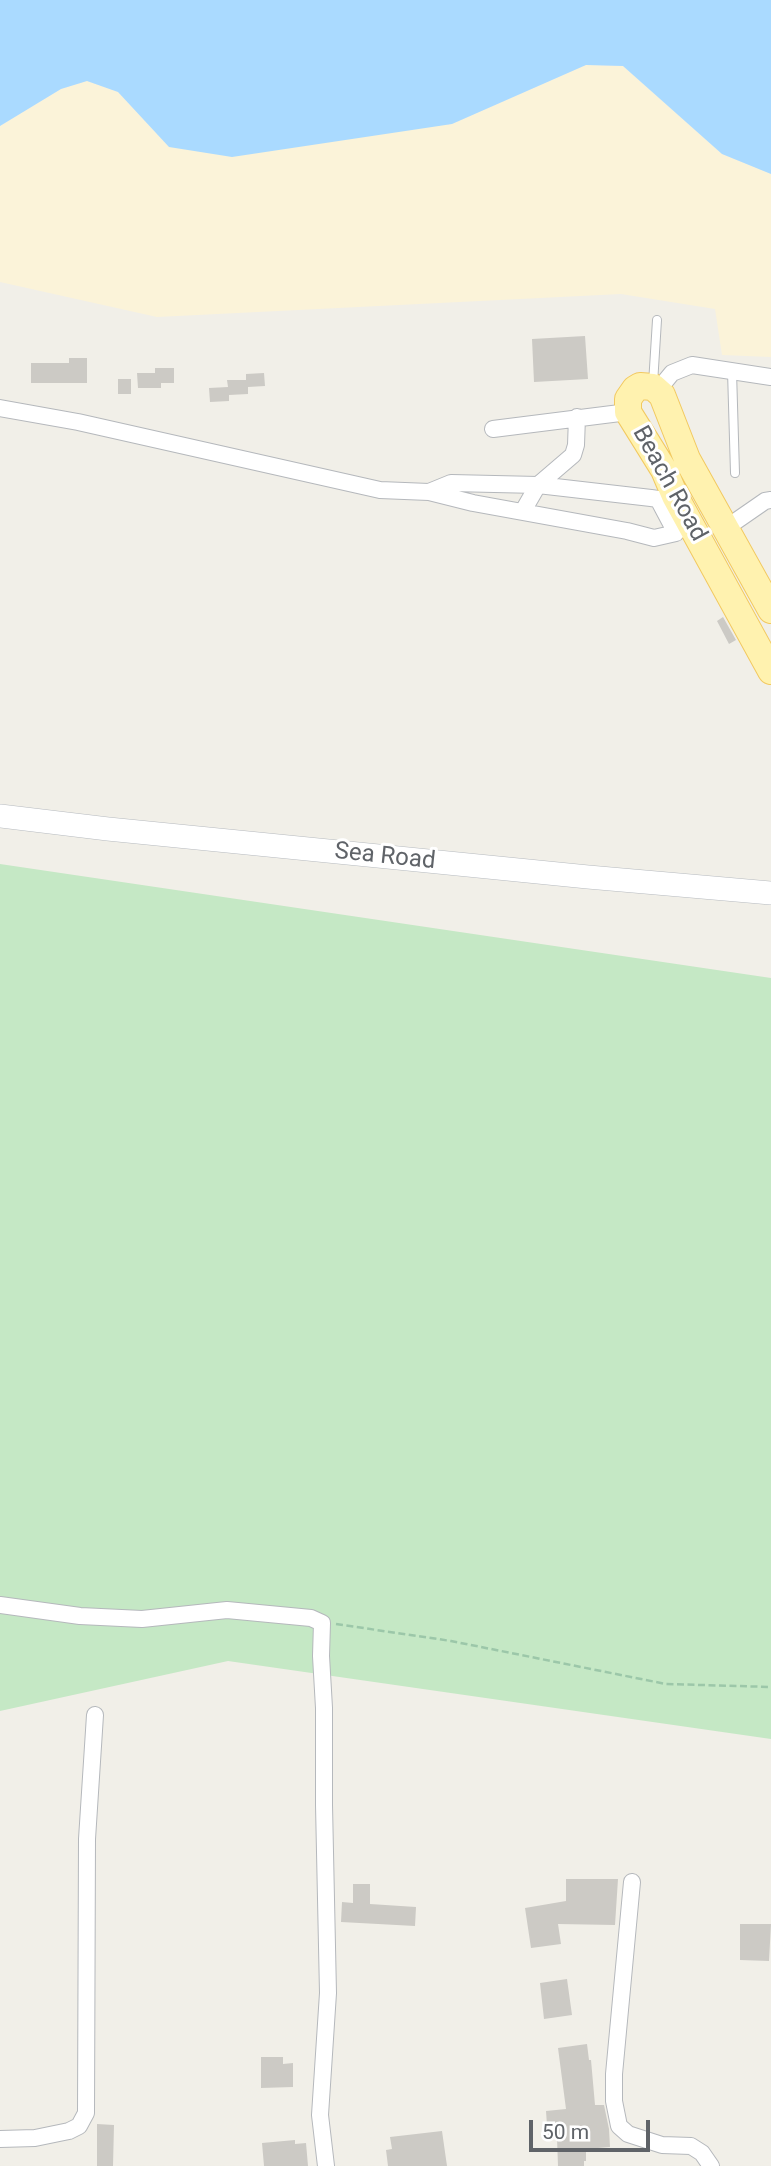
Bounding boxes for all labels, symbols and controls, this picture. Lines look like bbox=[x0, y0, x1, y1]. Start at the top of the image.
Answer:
street label: Beach Road bbox=[625, 421, 713, 547]
street label: Sea Road bbox=[333, 837, 437, 877]
scale bar bbox=[533, 2106, 654, 2150]
text: 50 m bbox=[542, 2120, 589, 2144]

